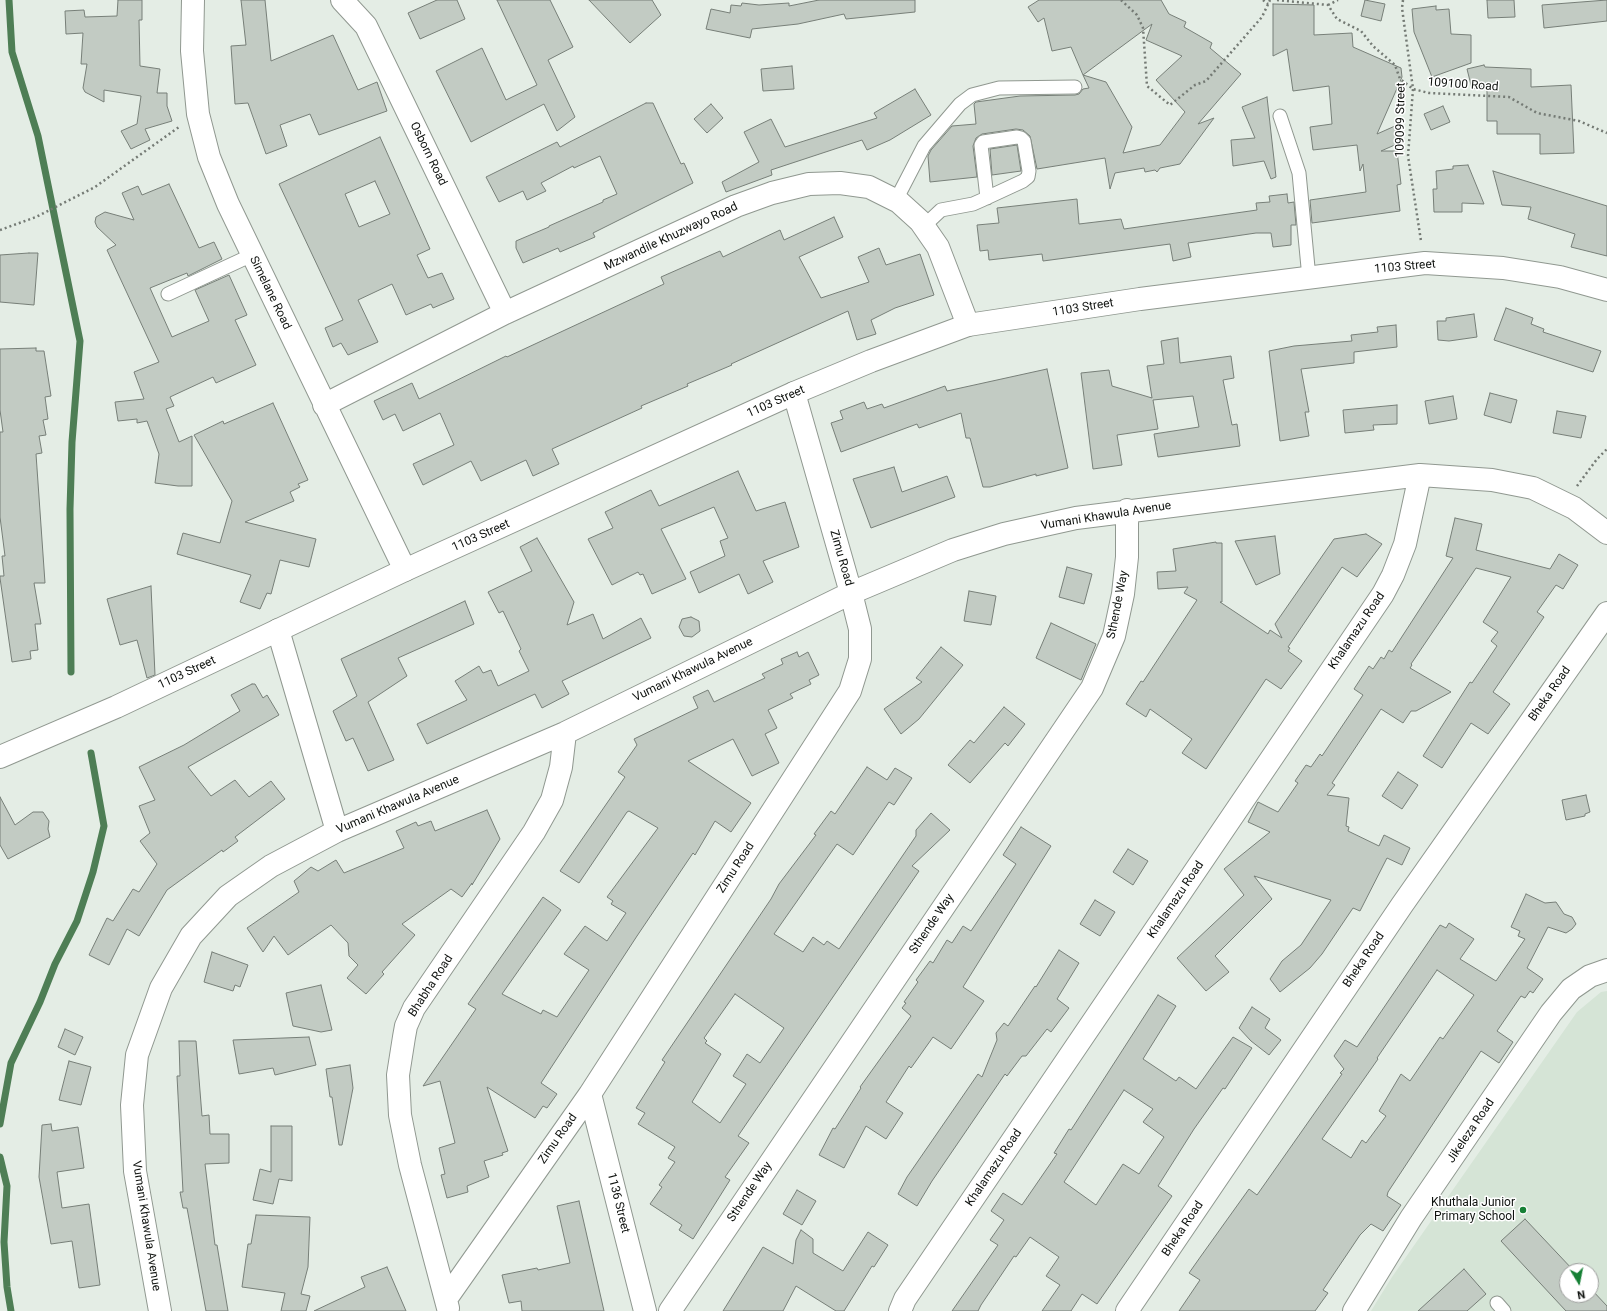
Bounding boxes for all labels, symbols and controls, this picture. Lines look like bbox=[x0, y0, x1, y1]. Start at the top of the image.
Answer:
street label: 109100 Road bbox=[1427, 75, 1499, 95]
street label: 109099 Street bbox=[1393, 82, 1409, 158]
street label: Osborn Road bbox=[406, 120, 450, 188]
street label: Mzwandile Khuzwayo Road bbox=[602, 200, 740, 274]
street label: Simelane Road bbox=[246, 254, 294, 332]
street label: 1103 Street bbox=[1374, 257, 1436, 277]
street label: 1103 Street bbox=[1051, 296, 1115, 320]
street label: 1103 Street bbox=[745, 383, 807, 421]
street label: Vumani Khawula Avenue bbox=[1040, 499, 1172, 533]
street label: 1103 Street bbox=[450, 517, 512, 555]
street label: Zimu Road bbox=[826, 528, 856, 588]
street label: Sthende Way bbox=[1104, 570, 1132, 640]
street label: Khalamazu Road bbox=[1326, 590, 1388, 672]
street label: Vumani Khawula Avenue bbox=[631, 635, 755, 705]
street label: 1103 Street bbox=[156, 653, 218, 693]
street label: Bheka Road bbox=[1526, 664, 1574, 724]
street label: Vumani Khawula Avenue bbox=[335, 773, 461, 837]
street label: Zimu Road bbox=[714, 840, 758, 896]
street label: Khalamazu Road bbox=[1145, 859, 1207, 941]
street label: Sthende Way bbox=[907, 891, 957, 957]
street label: Bheka Road bbox=[1340, 930, 1388, 990]
street label: Bhabha Road bbox=[406, 952, 456, 1020]
street label: Jikeleza Road bbox=[1444, 1096, 1498, 1166]
street label: Zimu Road bbox=[536, 1111, 580, 1167]
street label: Khalamazu Road bbox=[963, 1127, 1025, 1209]
street label: Sthende Way bbox=[725, 1159, 775, 1225]
street label: Vumani Khawula Avenue bbox=[129, 1160, 163, 1292]
street label: 1136 Street bbox=[604, 1171, 632, 1235]
place label: Khuthala Junior Primary School bbox=[1431, 1196, 1515, 1224]
street label: Bheka Road bbox=[1159, 1199, 1207, 1259]
marker: Khuthala Junior Primary School bbox=[1518, 1205, 1528, 1215]
north arrow bbox=[1559, 1263, 1599, 1303]
text: N bbox=[1576, 1287, 1586, 1301]

